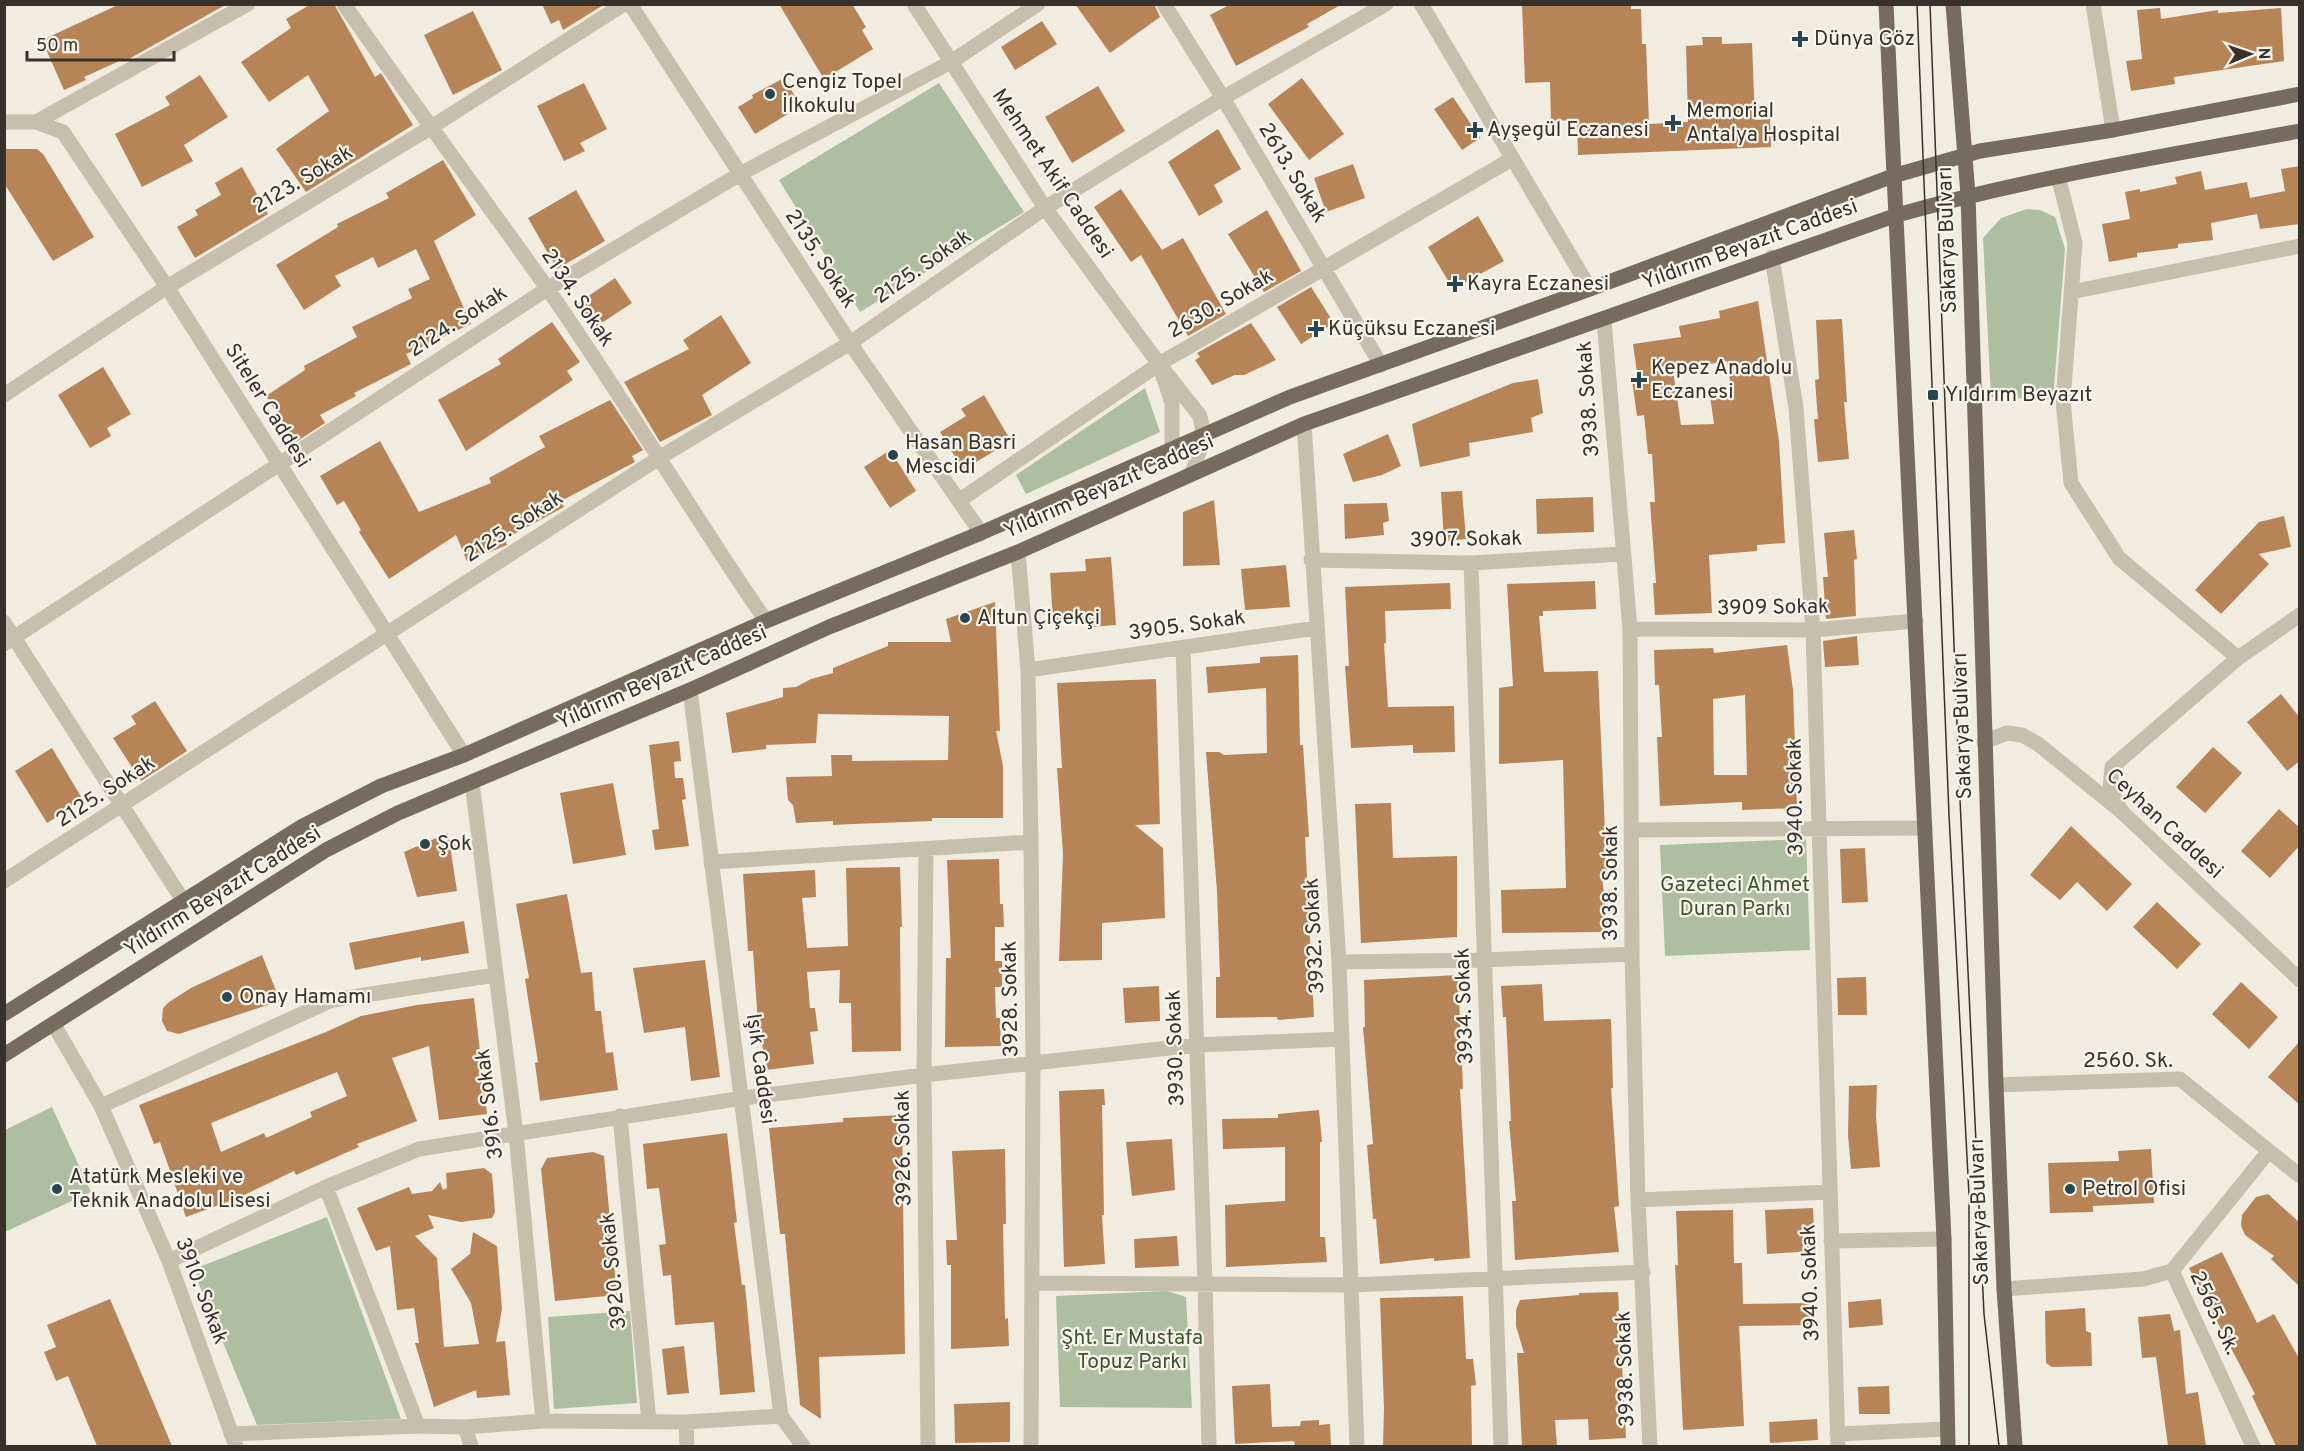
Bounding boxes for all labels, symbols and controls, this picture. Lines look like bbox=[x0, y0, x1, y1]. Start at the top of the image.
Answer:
scale bar bbox=[27, 24, 174, 62]
north arrow bbox=[2220, 24, 2280, 84]
place label: Dünya Göz bbox=[1814, 26, 1915, 53]
marker: Dünya Göz bbox=[1791, 30, 1809, 48]
text: 50 m bbox=[36, 35, 78, 58]
text: N bbox=[2253, 47, 2273, 60]
place label: Cengiz Topel İlkokulu bbox=[782, 69, 902, 120]
street label: Mehmet Akif Caddesi bbox=[985, 84, 1119, 264]
marker: Cengiz Topel İlkokulu bbox=[763, 87, 777, 101]
place label: Memorial Antalya Hospital bbox=[1686, 98, 1840, 149]
marker: Memorial Antalya Hospital bbox=[1664, 114, 1682, 132]
place label: Ayşegül Eczanesi bbox=[1487, 117, 1649, 144]
street label: 2613. Sokak bbox=[1252, 118, 1332, 228]
marker: Ayşegül Eczanesi bbox=[1468, 123, 1482, 137]
street label: 2123. Sokak bbox=[248, 139, 358, 221]
street label: Sakarya Bulvarı bbox=[1932, 166, 1964, 314]
street label: Yıldırım Beyazıt Caddesi bbox=[1639, 193, 1861, 297]
street label: 2135. Sokak bbox=[778, 204, 862, 314]
street label: 2125. Sokak bbox=[869, 224, 977, 310]
street label: 2134. Sokak bbox=[534, 244, 620, 352]
street label: 2630. Sokak bbox=[1163, 263, 1279, 345]
place label: Kayra Eczanesi bbox=[1467, 271, 1609, 298]
marker: Kayra Eczanesi bbox=[1448, 277, 1462, 291]
street label: 2124. Sokak bbox=[403, 280, 513, 364]
place label: Küçüksu Eczanesi bbox=[1328, 316, 1495, 343]
marker: Küçüksu Eczanesi bbox=[1309, 322, 1323, 336]
street label: Siteler Caddesi bbox=[218, 339, 316, 473]
street label: 3938. Sokak bbox=[1571, 340, 1607, 458]
place label: Kepez Anadolu Eczanesi bbox=[1651, 355, 1792, 406]
marker: Kepez Anadolu Eczanesi bbox=[1632, 373, 1646, 387]
place label: Yıldırım Beyazıt bbox=[1945, 382, 2093, 409]
marker: Yıldırım Beyazıt bbox=[1926, 388, 1940, 402]
street label: Yıldırım Beyazıt Caddesi bbox=[1000, 428, 1218, 546]
place label: Hasan Basri Mescidi bbox=[905, 430, 1016, 481]
marker: Hasan Basri Mescidi bbox=[886, 448, 900, 462]
street label: 2125. Sokak bbox=[459, 485, 569, 569]
street label: 3907. Sokak bbox=[1409, 526, 1523, 554]
street label: 3909 Sokak bbox=[1717, 594, 1829, 622]
street label: 3905. Sokak bbox=[1127, 604, 1247, 648]
place label: Altun Çiçekçi bbox=[977, 605, 1100, 632]
marker: Altun Çiçekçi bbox=[958, 611, 972, 625]
street label: Yıldırım Beyazıt Caddesi bbox=[553, 619, 771, 737]
street label: Sakarya Bulvarı bbox=[1947, 652, 1979, 800]
street label: 3940. Sokak bbox=[1781, 738, 1811, 856]
street label: 2125. Sokak bbox=[51, 750, 161, 834]
street label: Ceyhan Caddesi bbox=[2100, 763, 2228, 885]
street label: Yıldırım Beyazıt Caddesi bbox=[119, 820, 327, 964]
street label: 3938. Sokak bbox=[1598, 825, 1625, 941]
place label: Şok bbox=[437, 831, 472, 858]
marker: Şok bbox=[418, 837, 432, 851]
park label: Gazeteci Ahmet Duran Parkı bbox=[1660, 872, 1810, 923]
street label: 3932. Sokak bbox=[1298, 877, 1332, 995]
street label: 3928. Sokak bbox=[996, 940, 1026, 1058]
street label: 3934. Sokak bbox=[1449, 947, 1481, 1065]
place label: Onay Hamamı bbox=[239, 984, 371, 1011]
street label: 3930. Sokak bbox=[1160, 989, 1192, 1107]
marker: Onay Hamamı bbox=[220, 990, 234, 1004]
street label: Işık Caddesi bbox=[739, 1012, 781, 1126]
street label: 3916. Sokak bbox=[470, 1047, 510, 1161]
street label: 2560. Sk. bbox=[2083, 1048, 2173, 1075]
street label: 3926. Sokak bbox=[889, 1089, 919, 1207]
street label: Sakarya Bulvarı bbox=[1964, 1138, 1996, 1286]
place label: Atatürk Mesleki ve Teknik Anadolu Lisesi bbox=[69, 1164, 271, 1215]
place label: Petrol Ofisi bbox=[2082, 1176, 2186, 1203]
marker: Atatürk Mesleki ve Teknik Anadolu Lisesi bbox=[50, 1182, 64, 1196]
marker: Petrol Ofisi bbox=[2063, 1182, 2077, 1196]
street label: 3920. Sokak bbox=[594, 1211, 634, 1331]
street label: 3940. Sokak bbox=[1795, 1224, 1827, 1342]
street label: 3910. Sokak bbox=[168, 1234, 234, 1348]
street label: 2565. Sk. bbox=[2183, 1267, 2245, 1359]
street label: 3938. Sokak bbox=[1610, 1310, 1642, 1428]
park label: Şht. Er Mustafa Topuz Parkı bbox=[1061, 1325, 1203, 1376]

